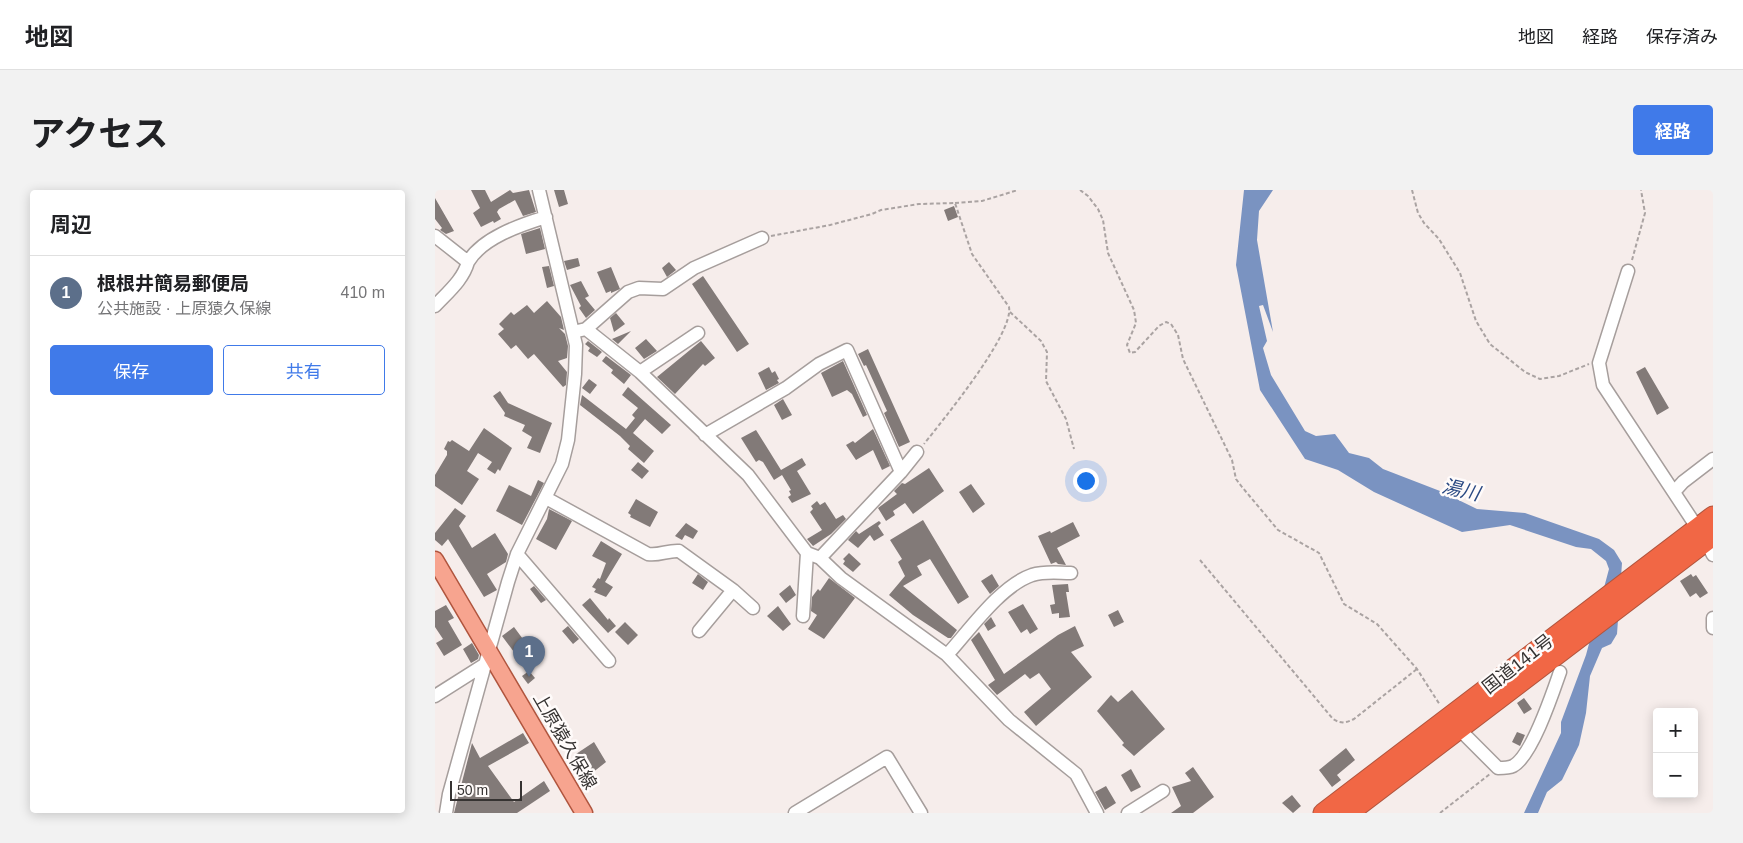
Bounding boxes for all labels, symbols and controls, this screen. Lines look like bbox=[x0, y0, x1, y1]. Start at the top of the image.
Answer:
text: 地図 bbox=[25, 23, 73, 50]
text: 地図 bbox=[1518, 27, 1554, 47]
text: 経路 bbox=[1582, 27, 1618, 47]
text: 保存済み bbox=[1646, 27, 1718, 47]
button: 経路 bbox=[1633, 105, 1713, 155]
text: アクセス bbox=[30, 114, 168, 153]
text: 周辺 bbox=[50, 213, 92, 236]
text: 根根井簡易郵便局 bbox=[97, 273, 249, 294]
text: 1 bbox=[62, 284, 70, 301]
text: 410 m bbox=[341, 284, 385, 301]
text: 公共施設 · 上原猿久保線 bbox=[97, 300, 271, 317]
button: 保存 bbox=[50, 345, 213, 395]
button: 共有 bbox=[223, 345, 385, 395]
your location bbox=[1073, 468, 1099, 494]
water label: 湯川 bbox=[1440, 475, 1484, 505]
street label: 国道141号 bbox=[1479, 630, 1557, 698]
pin: 1 bbox=[513, 636, 545, 677]
street label: 上原猿久保線 bbox=[529, 689, 601, 793]
map controls bbox=[1653, 708, 1698, 798]
button: + bbox=[1653, 708, 1698, 753]
button: − bbox=[1653, 753, 1698, 798]
scale bar bbox=[450, 778, 523, 801]
text: 50 m bbox=[457, 782, 488, 798]

